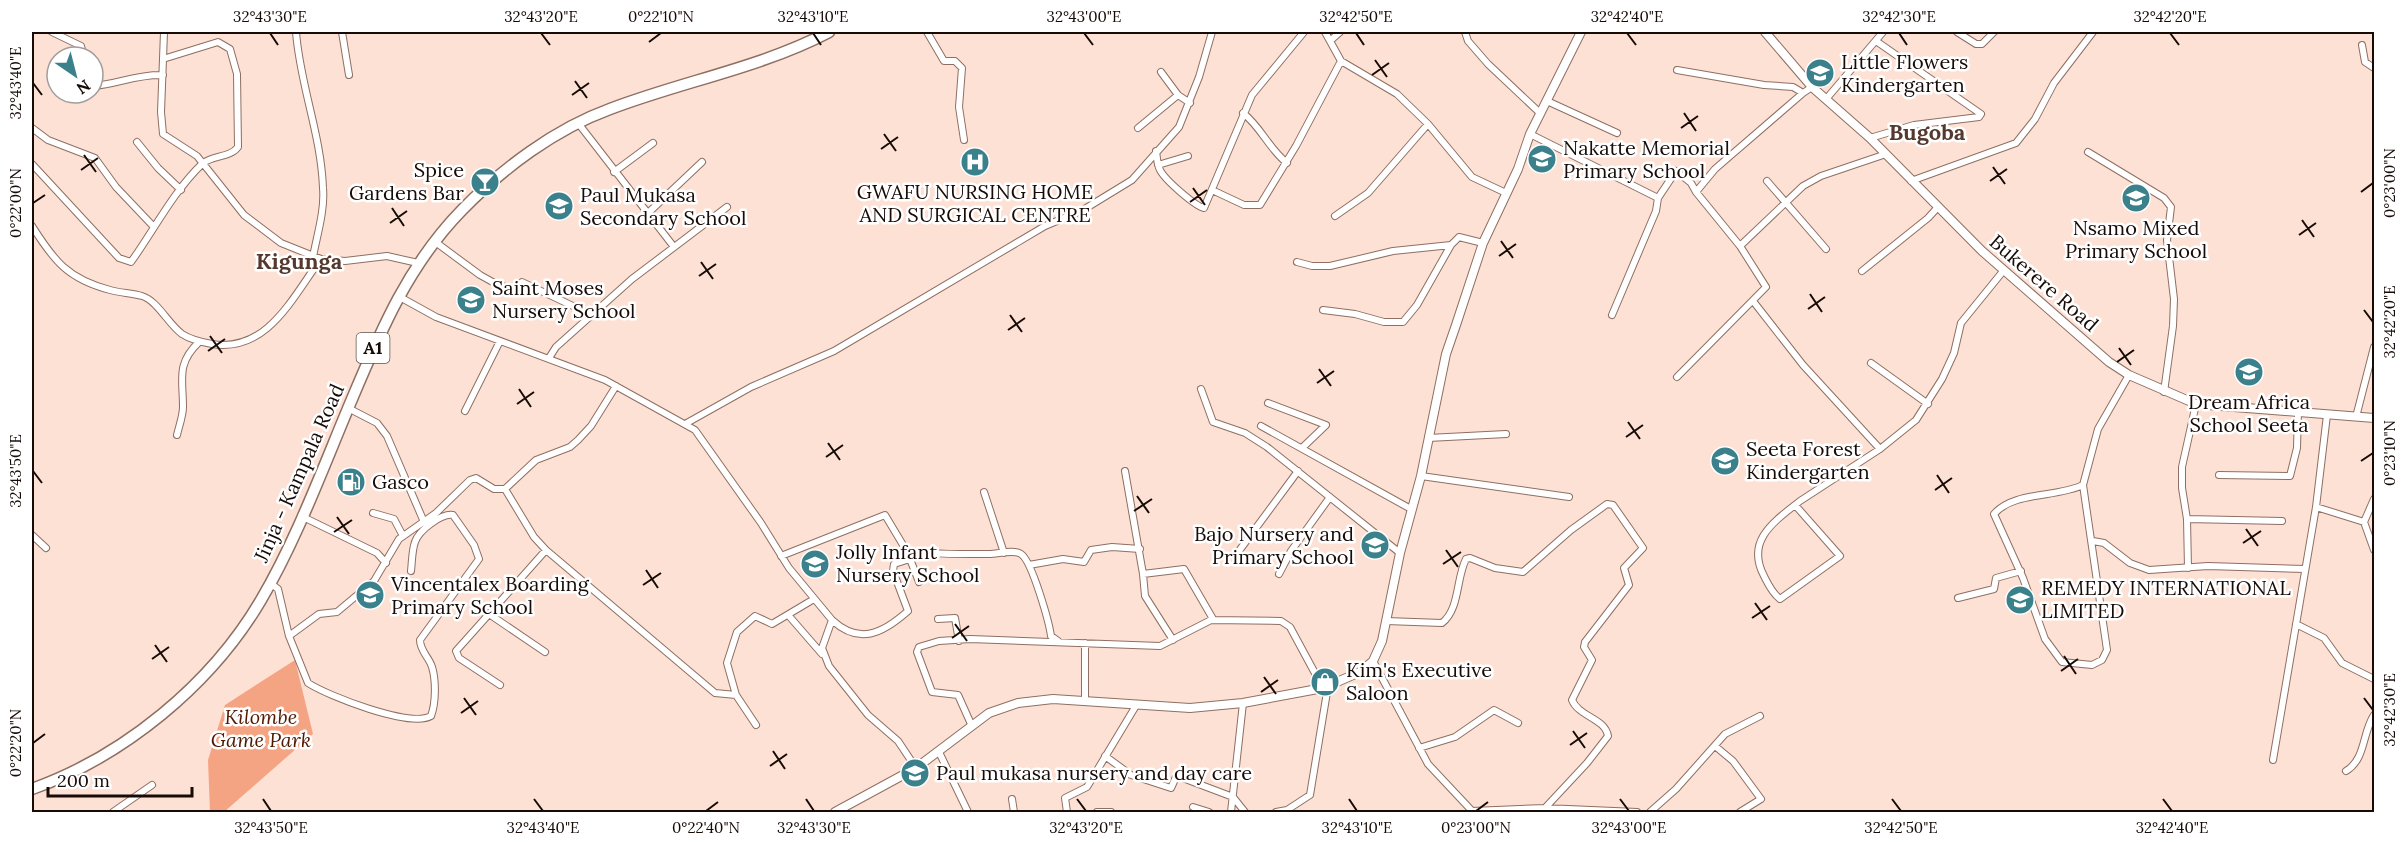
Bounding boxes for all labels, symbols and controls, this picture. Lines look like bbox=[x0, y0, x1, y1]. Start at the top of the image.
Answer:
text: 32°43'30"E bbox=[233, 7, 307, 26]
text: 32°43'20"E bbox=[504, 7, 578, 26]
text: 0°22'10"N bbox=[628, 7, 694, 26]
text: 32°43'10"E bbox=[778, 7, 848, 26]
text: 32°43'00"E bbox=[1047, 7, 1121, 26]
text: 32°42'50"E bbox=[1319, 7, 1393, 26]
text: 32°42'40"E bbox=[1591, 7, 1663, 26]
text: 32°42'30"E bbox=[1862, 7, 1936, 26]
text: 32°42'20"E bbox=[2133, 7, 2207, 26]
north arrow bbox=[45, 45, 105, 105]
text: 32°43'40"E bbox=[6, 47, 25, 119]
place label: Little Flowers Kindergarten bbox=[1841, 49, 1968, 97]
school or university icon: Little Flowers Kindergarten bbox=[1804, 57, 1836, 89]
text: N bbox=[73, 76, 94, 99]
district label: Bugoba bbox=[1889, 118, 1966, 146]
place label: Nakatte Memorial Primary School bbox=[1563, 135, 1730, 183]
school or university icon: Nakatte Memorial Primary School bbox=[1526, 143, 1558, 175]
hospital icon: GWAFU NURSING HOME AND SURGICAL CENTRE bbox=[959, 146, 991, 178]
text: 0°23'00"N bbox=[2380, 148, 2399, 218]
place label: Spice Gardens Bar bbox=[349, 157, 464, 205]
bar icon: Spice Gardens Bar bbox=[469, 166, 501, 198]
text: 0°22'00"N bbox=[6, 168, 25, 238]
place label: GWAFU NURSING HOME AND SURGICAL CENTRE bbox=[857, 179, 1093, 227]
place label: Paul Mukasa Secondary School bbox=[580, 182, 746, 230]
school or university icon: Nsamo Mixed Primary School bbox=[2120, 182, 2152, 214]
school or university icon: Paul Mukasa Secondary School bbox=[543, 190, 575, 222]
place label: Nsamo Mixed Primary School bbox=[2065, 215, 2207, 263]
street label: Bukerere Road bbox=[1985, 229, 2104, 337]
district label: Kigunga bbox=[256, 247, 343, 275]
place label: Saint Moses Nursery School bbox=[492, 275, 636, 323]
school or university icon: Saint Moses Nursery School bbox=[455, 284, 487, 316]
text: 32°42'20"E bbox=[2380, 285, 2399, 359]
road number: A1 bbox=[356, 333, 389, 363]
school or university icon: Dream Africa School Seeta bbox=[2233, 356, 2265, 388]
street label: Jinja - Kampala Road bbox=[248, 380, 349, 567]
place label: Dream Africa School Seeta bbox=[2188, 389, 2310, 437]
text: 0°23'10"N bbox=[2380, 420, 2399, 486]
text: 32°43'50"E bbox=[6, 434, 25, 508]
place label: Seeta Forest Kindergarten bbox=[1746, 436, 1870, 484]
school or university icon: Seeta Forest Kindergarten bbox=[1709, 445, 1741, 477]
fuel station icon: Gasco bbox=[335, 466, 367, 498]
place label: Gasco bbox=[372, 469, 429, 494]
place label: Bajo Nursery and Primary School bbox=[1194, 521, 1354, 569]
school or university icon: Bajo Nursery and Primary School bbox=[1359, 529, 1391, 561]
place label: Jolly Infant Nursery School bbox=[835, 539, 980, 587]
school or university icon: Jolly Infant Nursery School bbox=[799, 548, 831, 580]
place label: Vincentalex Boarding Primary School bbox=[390, 571, 590, 619]
place label: REMEDY INTERNATIONAL LIMITED bbox=[2041, 575, 2291, 623]
school or university icon: Vincentalex Boarding Primary School bbox=[354, 579, 386, 611]
school or university icon: REMEDY INTERNATIONAL LIMITED bbox=[2004, 584, 2036, 616]
place label: Kim's Executive Saloon bbox=[1346, 657, 1492, 705]
shop icon: Kim's Executive Saloon bbox=[1309, 666, 1341, 698]
text: 32°42'30"E bbox=[2380, 673, 2399, 747]
park label: Kilombe Game Park bbox=[211, 704, 311, 752]
text: 0°22'20"N bbox=[6, 709, 25, 777]
school or university icon: Paul mukasa nursery and day care bbox=[899, 757, 931, 789]
scale bar bbox=[48, 760, 192, 798]
place label: Paul mukasa nursery and day care bbox=[936, 760, 1252, 785]
text: 200 m bbox=[57, 769, 110, 792]
text: 32°43'50"E bbox=[234, 818, 308, 837]
text: 32°43'40"E bbox=[507, 818, 579, 837]
text: 0°22'40"N bbox=[672, 818, 740, 837]
text: 32°43'30"E bbox=[777, 818, 851, 837]
text: 32°43'20"E bbox=[1049, 818, 1123, 837]
text: 32°43'10"E bbox=[1322, 818, 1392, 837]
text: 0°23'00"N bbox=[1441, 818, 1511, 837]
text: 32°43'00"E bbox=[1592, 818, 1666, 837]
text: 32°42'50"E bbox=[1864, 818, 1938, 837]
text: 32°42'40"E bbox=[2136, 818, 2208, 837]

